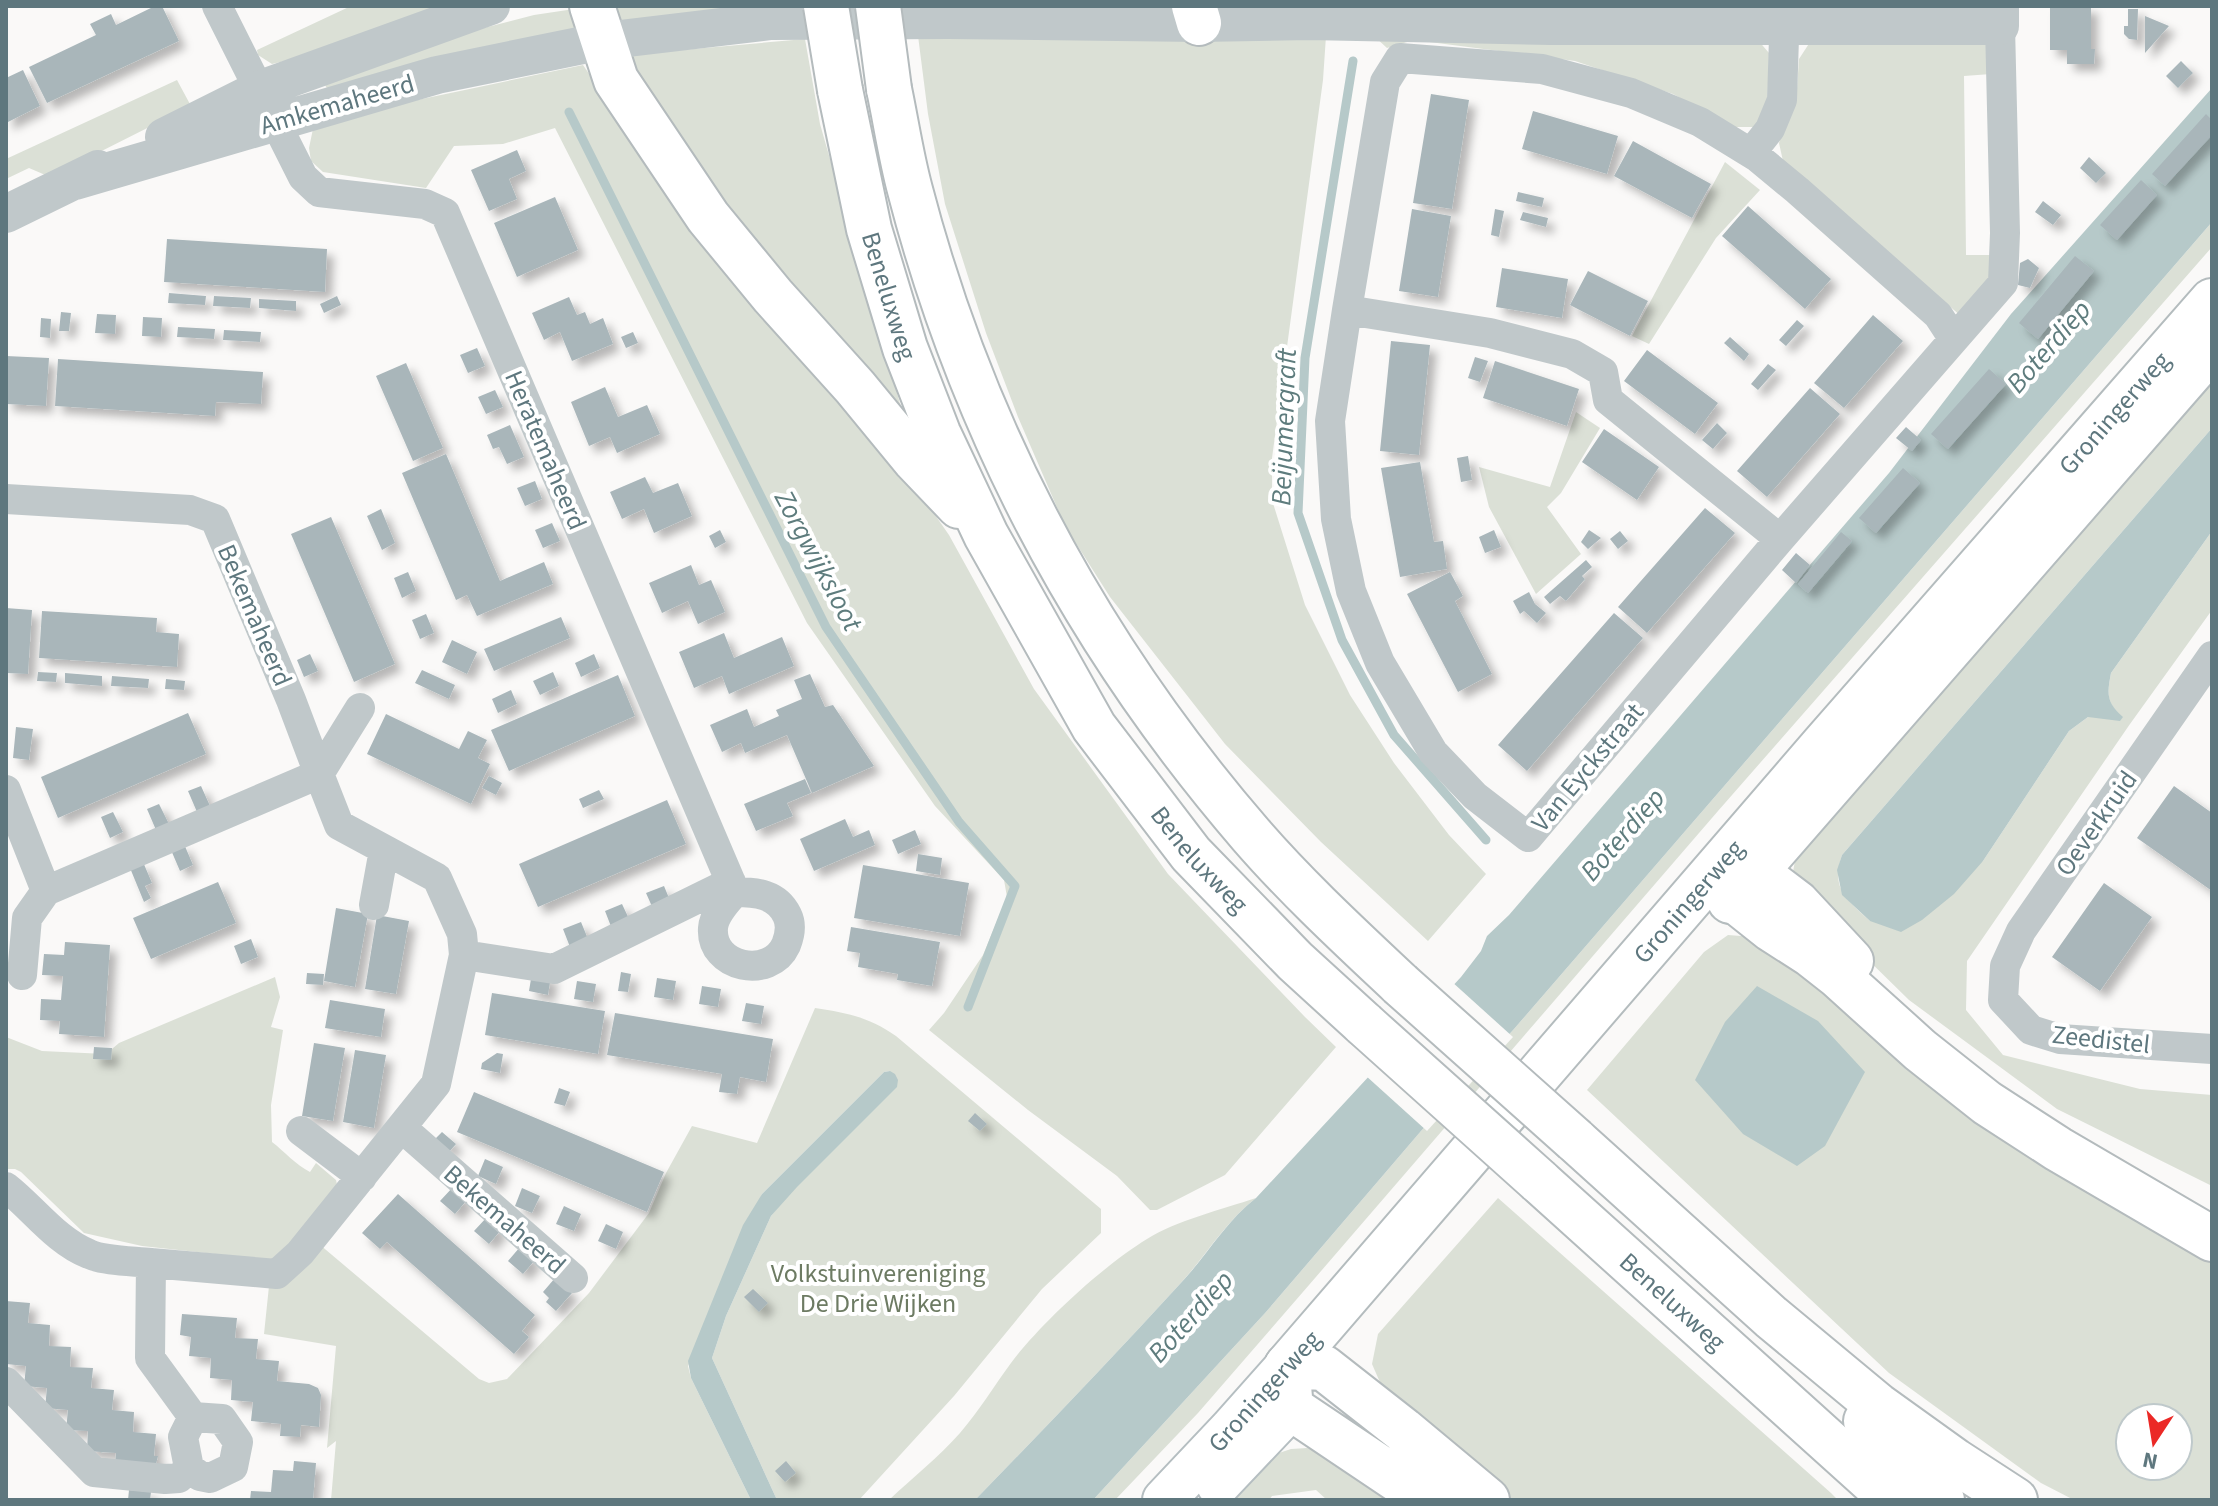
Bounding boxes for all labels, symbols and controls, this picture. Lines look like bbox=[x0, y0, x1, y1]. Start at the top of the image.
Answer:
street label: Amkemaheerd bbox=[256, 65, 419, 144]
street label: Beneluxweg bbox=[852, 228, 926, 366]
water label: Boterdiep bbox=[1997, 291, 2101, 402]
street label: Groningerweg bbox=[2050, 343, 2179, 483]
water label: Beijumergraft bbox=[1261, 346, 1307, 506]
street label: Heratemaheerd bbox=[495, 365, 596, 536]
water label: Zorgwijksloot bbox=[764, 482, 873, 639]
street label: Bekemaheerd bbox=[208, 538, 301, 692]
street label: Van Eyckstraat bbox=[1523, 695, 1652, 840]
street label: Oeverkruid bbox=[2047, 763, 2146, 884]
water label: Boterdiep bbox=[1571, 779, 1675, 890]
street label: Beneluxweg bbox=[1142, 798, 1257, 922]
street label: Groningerweg bbox=[1625, 831, 1753, 972]
street label: Zeedistel bbox=[2050, 1016, 2152, 1063]
street label: Bekemaheerd bbox=[435, 1156, 574, 1283]
street label: Beneluxweg bbox=[1611, 1244, 1734, 1360]
park label: Volkstuinvereniging De Drie Wijken bbox=[771, 1255, 985, 1322]
water label: Boterdiep bbox=[1138, 1262, 1243, 1372]
street label: Groningerweg bbox=[1199, 1322, 1329, 1461]
north arrow bbox=[2114, 1402, 2194, 1482]
text: N bbox=[2140, 1443, 2161, 1478]

